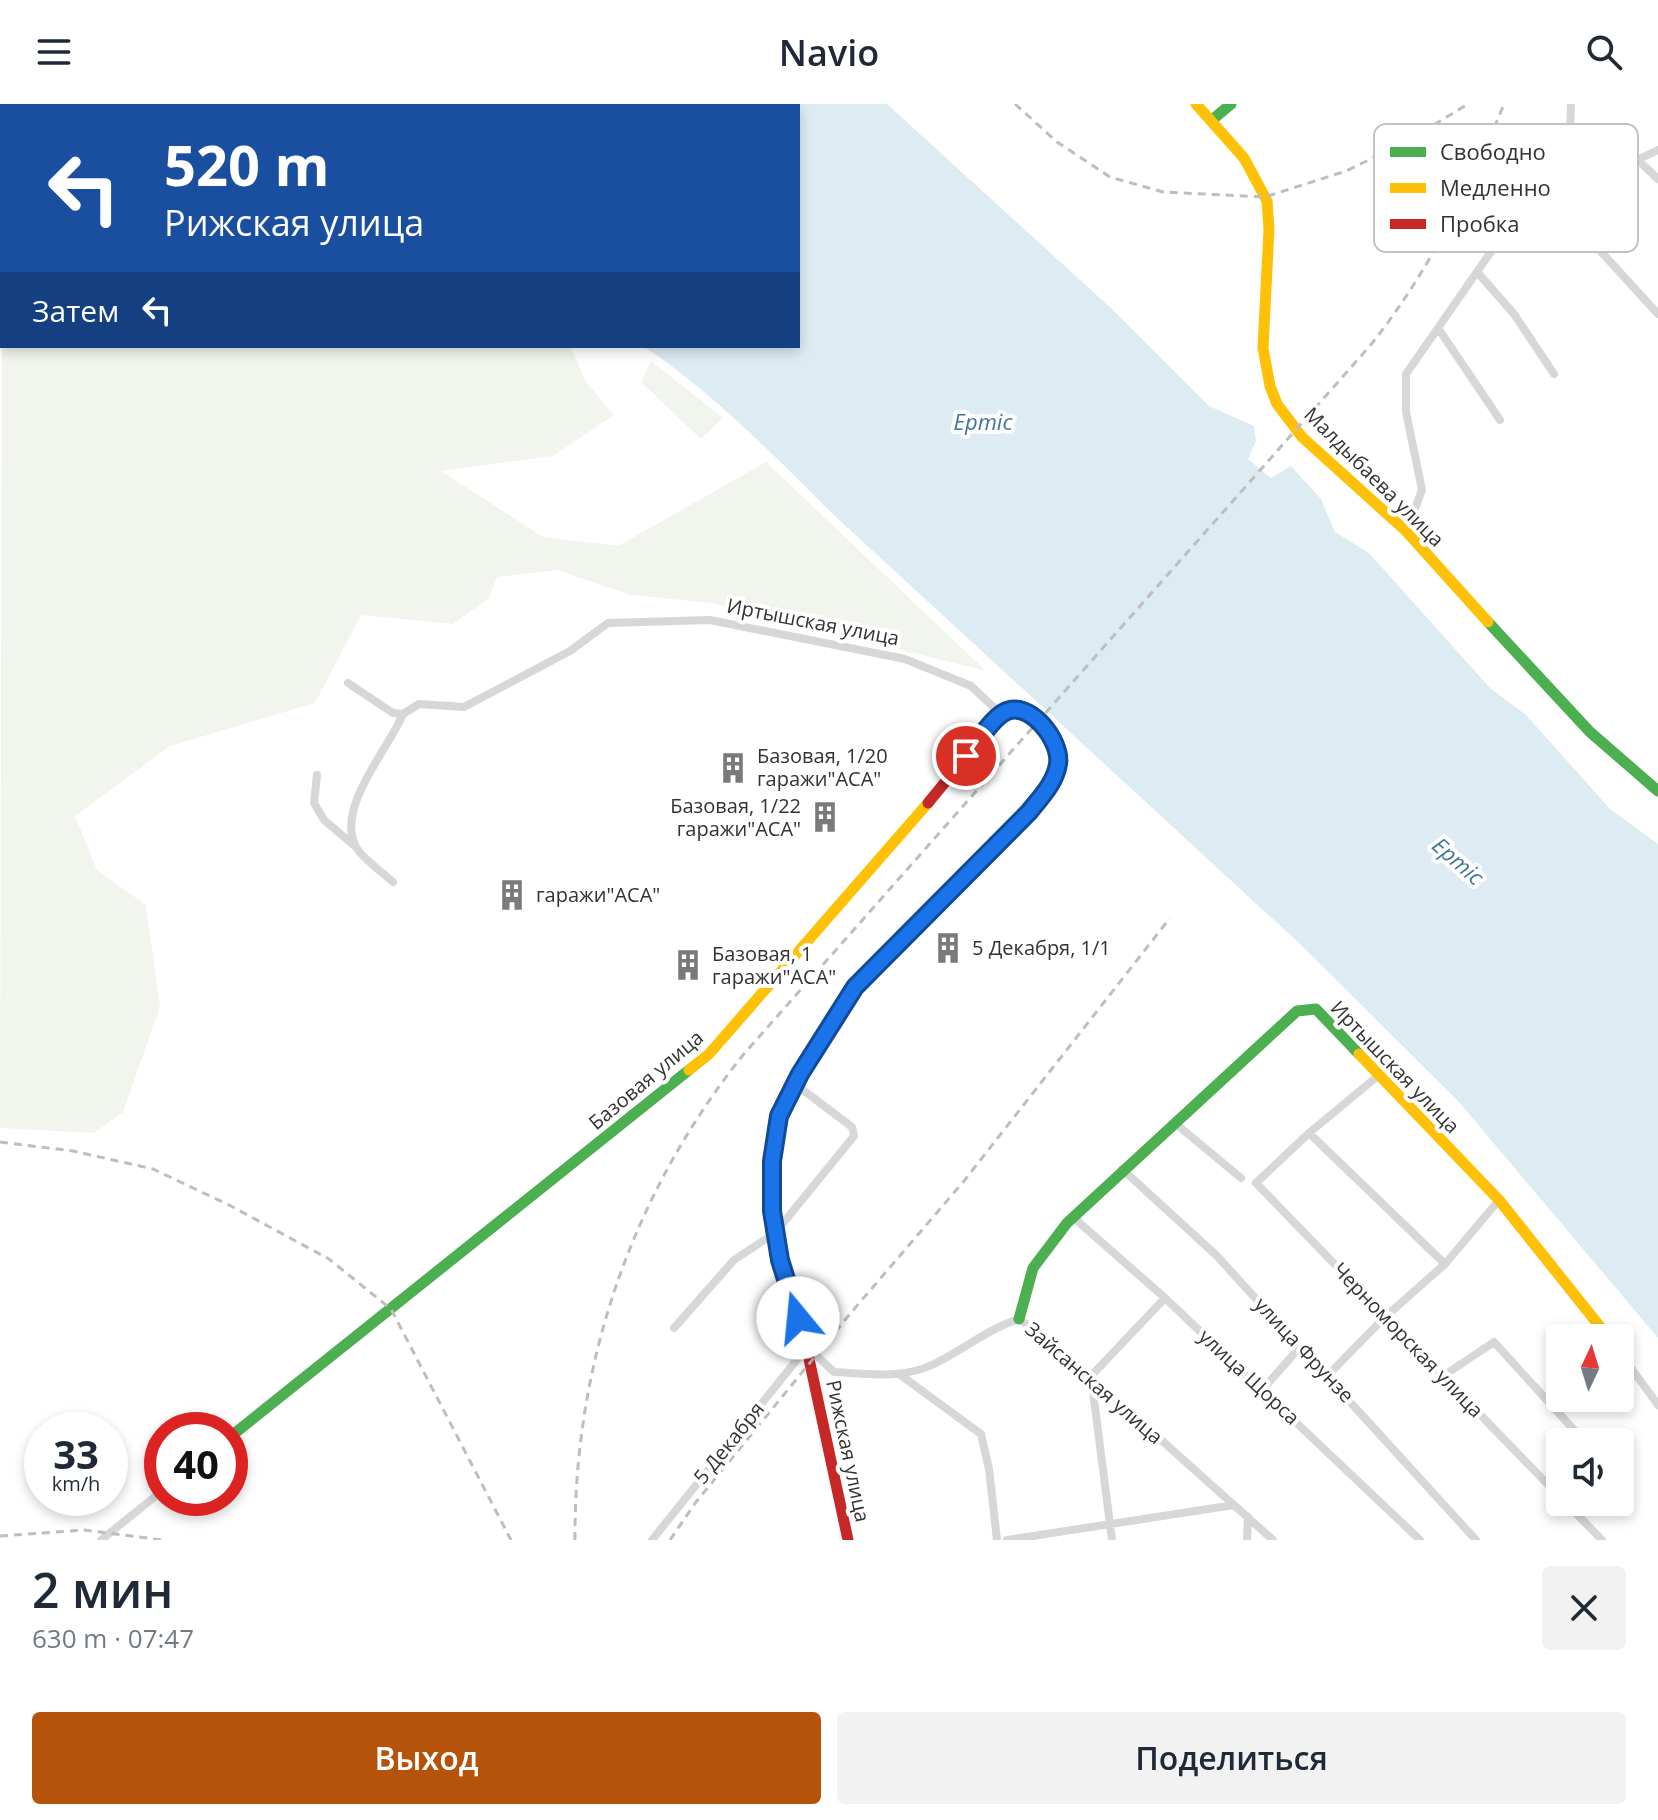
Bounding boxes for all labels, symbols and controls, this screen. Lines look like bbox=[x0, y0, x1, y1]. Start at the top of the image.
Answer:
text: Navio bbox=[779, 28, 879, 77]
icon: menu bbox=[32, 30, 76, 74]
icon: search bbox=[1582, 30, 1626, 74]
legend bbox=[1374, 124, 1638, 252]
text: 520 m bbox=[164, 126, 330, 202]
icon: left bbox=[32, 136, 136, 240]
text: Свободно bbox=[1440, 136, 1546, 166]
text: Медленно bbox=[1440, 172, 1551, 202]
text: Рижская улица bbox=[164, 198, 424, 247]
text: Пробка bbox=[1440, 208, 1519, 238]
icon: left bbox=[135, 288, 179, 332]
text: Затем bbox=[32, 290, 119, 331]
street label: Малдыбаева улица bbox=[1299, 401, 1450, 552]
water label: Ертіс bbox=[954, 406, 1013, 436]
street label: Иртышская улица bbox=[725, 592, 902, 651]
pin bbox=[932, 722, 1000, 790]
icon: arrive bbox=[944, 734, 988, 778]
place label: Базовая, 1/20 гаражи"ACА" bbox=[757, 742, 888, 792]
building icon: Базовая, 1/20 гаражи"ACА" bbox=[716, 751, 750, 785]
place label: Базовая, 1/22 гаражи"ACА" bbox=[670, 792, 801, 842]
building icon: Базовая, 1/22 гаражи"ACА" bbox=[808, 800, 842, 834]
water label: Ертіс bbox=[1427, 830, 1491, 892]
building icon: гаражи"ACА" bbox=[495, 878, 529, 912]
place label: гаражи"ACА" bbox=[536, 881, 660, 908]
building icon: 5 Декабря, 1/1 bbox=[931, 931, 965, 965]
place label: 5 Декабря, 1/1 bbox=[972, 934, 1111, 961]
place label: Базовая, 1 гаражи"ACА" bbox=[712, 940, 836, 990]
building icon: Базовая, 1 гаражи"ACА" bbox=[671, 948, 705, 982]
street label: Иртышская улица bbox=[1325, 994, 1466, 1139]
street label: Базовая улица bbox=[583, 1024, 709, 1136]
street label: Черноморская улица bbox=[1327, 1256, 1490, 1423]
position arrow bbox=[756, 1276, 840, 1360]
street label: улица Фрунзе bbox=[1249, 1291, 1360, 1408]
street label: Зайсанская улица bbox=[1020, 1315, 1169, 1450]
street label: улица Щорса bbox=[1193, 1323, 1306, 1430]
north arrow bbox=[1546, 1324, 1634, 1412]
map controls bbox=[1546, 1324, 1634, 1516]
street label: Рижская улица bbox=[820, 1377, 877, 1524]
street label: 5 Декабря bbox=[687, 1396, 770, 1489]
speed limit sign: 40 bbox=[144, 1412, 248, 1516]
text: 33 bbox=[53, 1426, 99, 1481]
button: sound bbox=[1546, 1428, 1634, 1516]
text: km/h bbox=[52, 1470, 100, 1497]
text: 2 мин bbox=[32, 1557, 173, 1622]
button: close bbox=[1542, 1566, 1626, 1650]
text: 630 m · 07:47 bbox=[32, 1620, 194, 1656]
button: Выход bbox=[32, 1712, 821, 1804]
button: Поделиться bbox=[837, 1712, 1626, 1804]

